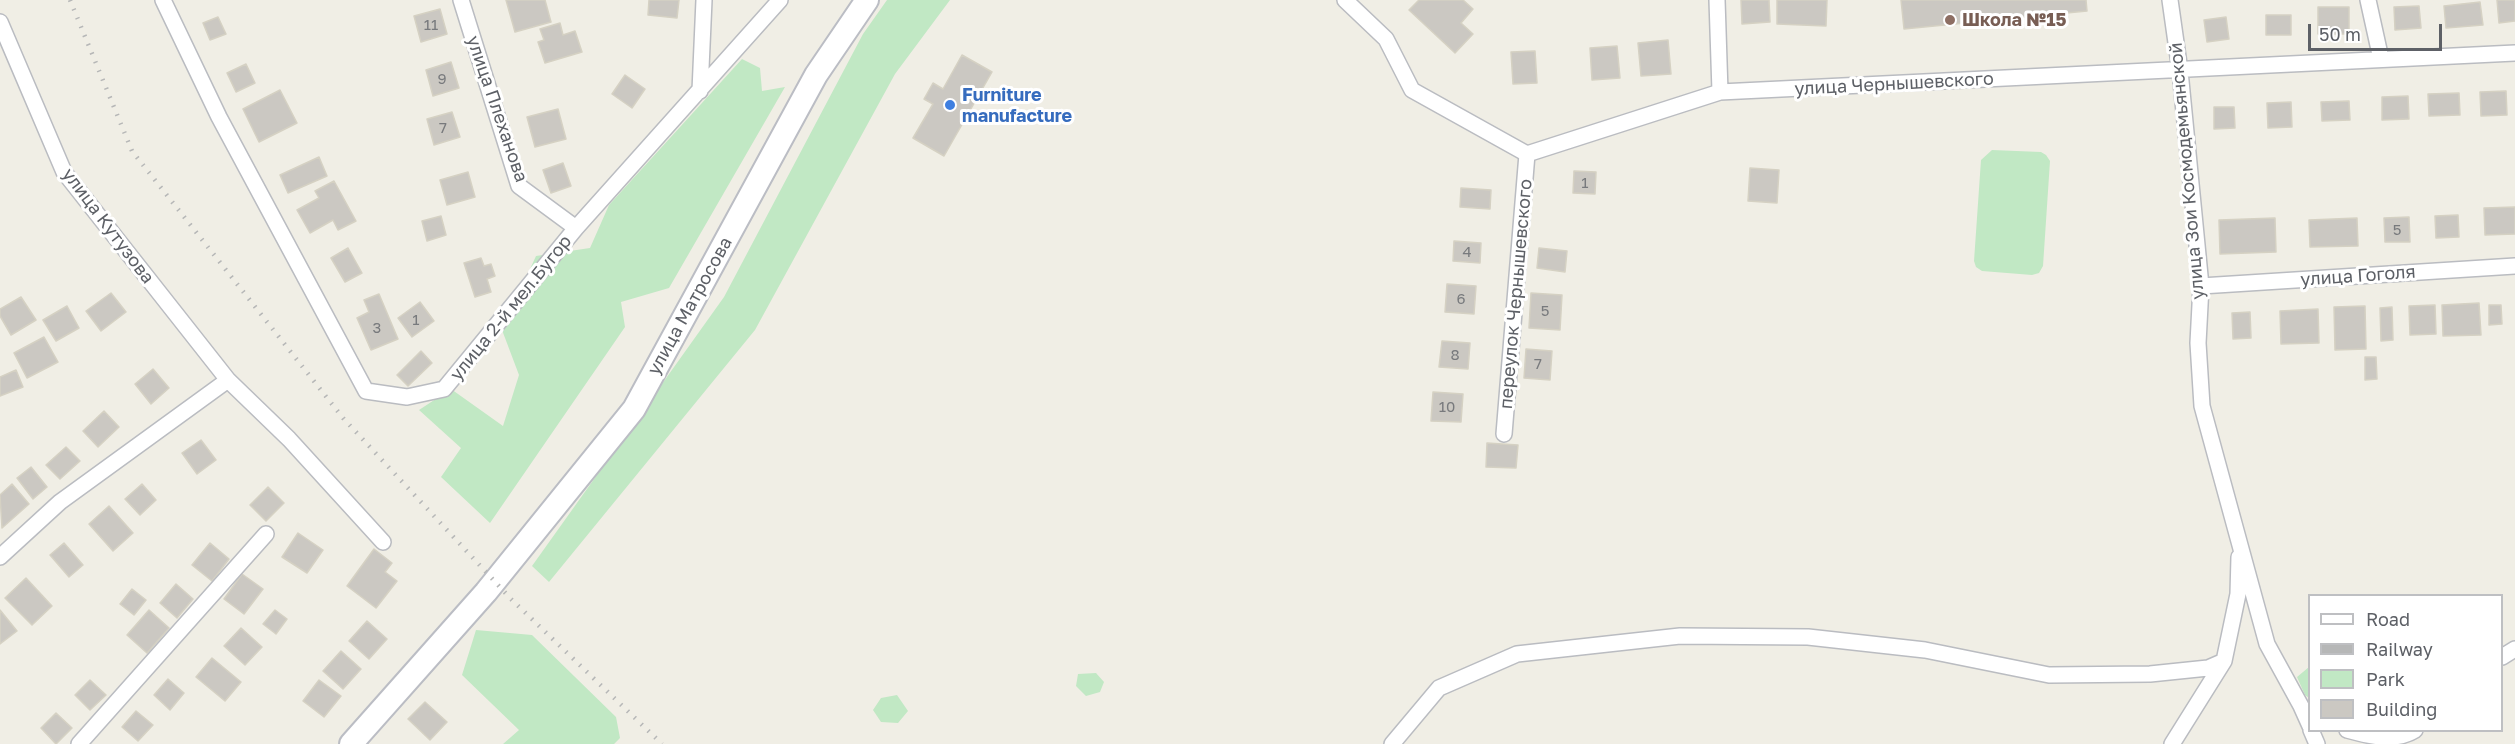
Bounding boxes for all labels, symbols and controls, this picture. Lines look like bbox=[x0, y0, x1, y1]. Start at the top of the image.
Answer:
place label: Школа №15 bbox=[1962, 9, 2067, 31]
scale bar bbox=[2311, 12, 2444, 50]
marker: Школа №15 bbox=[1943, 13, 1957, 27]
house number: 11 bbox=[424, 16, 438, 34]
text: 50 m bbox=[2319, 23, 2361, 45]
street label: улица Плеханова bbox=[462, 33, 532, 185]
street label: улица Зои Космодемьянской bbox=[2165, 42, 2209, 300]
street label: улица Чернышевского bbox=[1794, 68, 1994, 100]
house number: 9 bbox=[437, 70, 447, 88]
place label: Furniture manufacture bbox=[962, 84, 1072, 127]
marker: Furniture manufacture bbox=[943, 98, 957, 112]
house number: 7 bbox=[439, 119, 447, 137]
street label: улица Кутузова bbox=[58, 164, 158, 288]
house number: 1 bbox=[1581, 174, 1589, 192]
street label: переулок Чернышевского bbox=[1495, 178, 1537, 410]
house number: 5 bbox=[2393, 221, 2401, 239]
street label: улица 2-й мел.Бугор bbox=[446, 231, 576, 385]
street label: улица Матросова bbox=[643, 233, 737, 379]
house number: 4 bbox=[1462, 243, 1472, 261]
street label: улица Гоголя bbox=[2300, 261, 2416, 291]
house number: 6 bbox=[1456, 290, 1466, 308]
house number: 5 bbox=[1541, 302, 1549, 320]
house number: 1 bbox=[412, 311, 420, 329]
house number: 3 bbox=[373, 319, 381, 337]
house number: 8 bbox=[1450, 346, 1460, 364]
house number: 7 bbox=[1534, 355, 1542, 373]
house number: 10 bbox=[1439, 398, 1455, 416]
legend bbox=[2308, 594, 2503, 732]
text: Road bbox=[2366, 608, 2410, 630]
text: Railway bbox=[2366, 638, 2433, 660]
text: Park bbox=[2366, 668, 2405, 690]
text: Building bbox=[2366, 698, 2437, 720]

